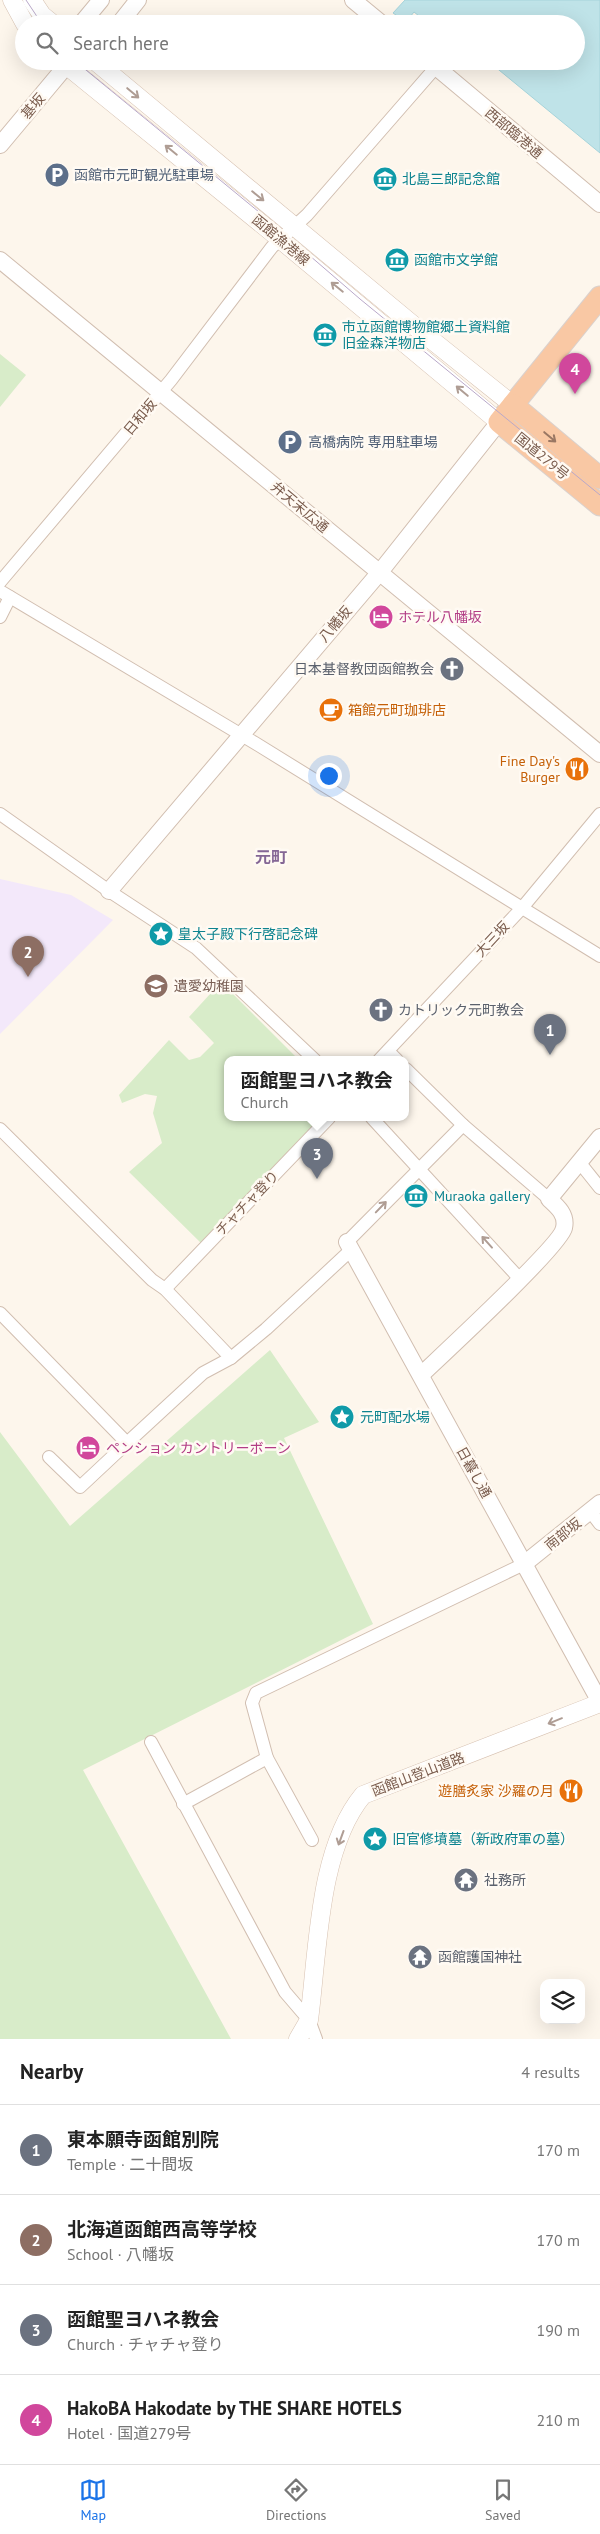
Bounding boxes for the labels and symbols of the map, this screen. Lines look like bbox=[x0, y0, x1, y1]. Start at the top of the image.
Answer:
one-way arrow bbox=[126, 87, 139, 98]
street label: 基坂 bbox=[17, 89, 49, 123]
street label: 西部臨港通 bbox=[481, 104, 547, 162]
one-way arrow bbox=[165, 144, 178, 155]
parking icon: 函館市元町観光駐車場 bbox=[44, 162, 70, 188]
place label: 函館市元町観光駐車場 bbox=[74, 166, 214, 184]
museum icon: 北島三郎記念館 bbox=[372, 166, 398, 192]
place label: 北島三郎記念館 bbox=[402, 170, 500, 188]
one-way arrow bbox=[251, 190, 264, 201]
street label: 函館漁港線 bbox=[248, 211, 314, 269]
museum icon: 函館市文学館 bbox=[384, 247, 410, 273]
place label: 函館市文学館 bbox=[414, 251, 498, 269]
one-way arrow bbox=[331, 281, 344, 292]
place label: 市立函館博物館郷土資料館 旧金森洋物店 bbox=[342, 318, 510, 352]
museum icon: 市立函館博物館郷土資料館 旧金森洋物店 bbox=[312, 322, 338, 348]
pin: 4 bbox=[559, 353, 591, 394]
one-way arrow bbox=[456, 385, 469, 396]
street label: 日和坂 bbox=[120, 395, 160, 439]
parking icon: 高橋病院 専用駐車場 bbox=[277, 429, 303, 455]
street label: 国道279号 bbox=[511, 429, 573, 483]
one-way arrow bbox=[543, 431, 556, 442]
place label: 高橋病院 専用駐車場 bbox=[308, 433, 438, 451]
street label: 弁天末広通 bbox=[267, 478, 333, 536]
street label: 八幡坂 bbox=[314, 602, 356, 646]
hotel icon: ホテル八幡坂 bbox=[368, 604, 394, 630]
place label: ホテル八幡坂 bbox=[398, 608, 482, 626]
church icon: 日本基督教団函館教会 bbox=[439, 656, 465, 682]
place label: 日本基督教団函館教会 bbox=[294, 660, 434, 678]
cafe icon: 箱館元町珈琲店 bbox=[318, 697, 344, 723]
place label: 箱館元町珈琲店 bbox=[348, 701, 446, 719]
place label: Fine Day's Burger bbox=[500, 752, 560, 786]
restaurant icon: Fine Day's Burger bbox=[564, 756, 590, 782]
your location bbox=[316, 763, 342, 789]
district label: 元町 bbox=[255, 847, 287, 867]
street label: 大三坂 bbox=[471, 918, 513, 960]
place icon: 皇太子殿下行啓記念碑 bbox=[148, 921, 174, 947]
place label: 皇太子殿下行啓記念碑 bbox=[178, 925, 318, 943]
pin: 2 bbox=[12, 936, 44, 977]
school or university icon: 遺愛幼稚園 bbox=[143, 973, 169, 999]
place label: 遺愛幼稚園 bbox=[174, 977, 244, 995]
church icon: カトリック元町教会 bbox=[368, 997, 394, 1023]
place label: カトリック元町教会 bbox=[398, 1001, 524, 1019]
pin: 1 bbox=[534, 1014, 566, 1055]
pin: 3 bbox=[301, 1138, 333, 1179]
street label: チャチャ登り bbox=[211, 1167, 283, 1239]
museum icon: Muraoka gallery bbox=[403, 1183, 429, 1209]
place label: Muraoka gallery bbox=[434, 1187, 531, 1205]
one-way arrow bbox=[375, 1201, 387, 1214]
one-way arrow bbox=[481, 1236, 493, 1249]
place icon: 元町配水場 bbox=[329, 1404, 355, 1430]
place label: 元町配水場 bbox=[360, 1408, 430, 1426]
hotel icon: ペンション カントリーボーン bbox=[75, 1435, 101, 1461]
place label: ペンション カントリーボーン bbox=[106, 1439, 291, 1457]
street label: 日暮し通 bbox=[453, 1443, 495, 1501]
street label: 南部坂 bbox=[541, 1514, 585, 1554]
one-way arrow bbox=[548, 1717, 563, 1726]
street label: 函館山登山道路 bbox=[369, 1748, 467, 1800]
restaurant icon: 遊膳炙家 沙羅の月 bbox=[558, 1778, 584, 1804]
place label: 遊膳炙家 沙羅の月 bbox=[438, 1782, 554, 1800]
place icon: 旧官修墳墓（新政府軍の墓） bbox=[362, 1826, 388, 1852]
one-way arrow bbox=[336, 1830, 345, 1845]
place label: 旧官修墳墓（新政府軍の墓） bbox=[392, 1830, 574, 1848]
temple icon: 社務所 bbox=[453, 1867, 479, 1893]
place label: 社務所 bbox=[484, 1871, 526, 1889]
temple icon: 函館護国神社 bbox=[407, 1944, 433, 1970]
place label: 函館護国神社 bbox=[438, 1948, 522, 1966]

